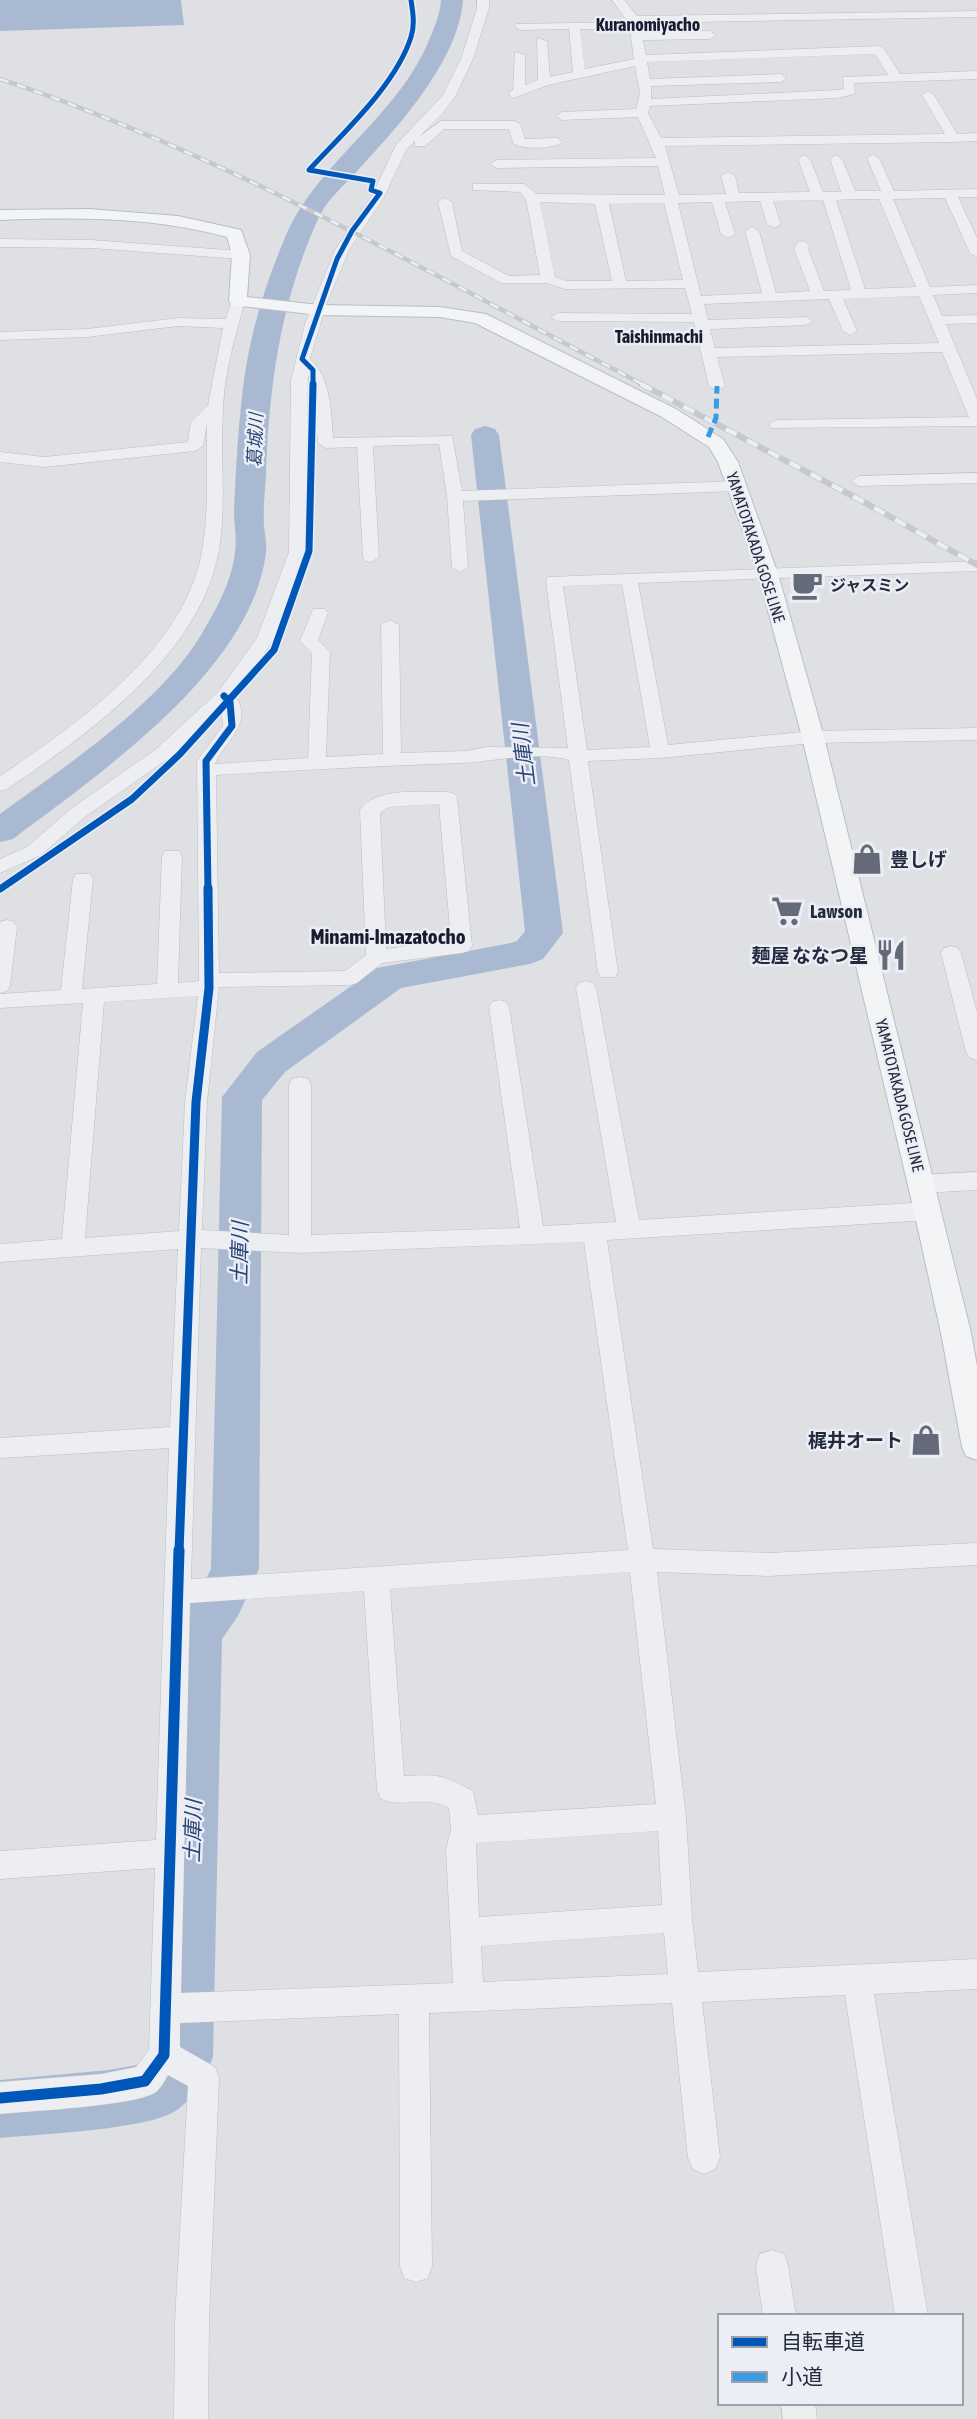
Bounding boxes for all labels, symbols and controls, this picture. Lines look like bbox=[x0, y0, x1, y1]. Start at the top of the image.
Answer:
district label: Kuranomiyacho bbox=[596, 14, 700, 35]
district label: Taishinmachi bbox=[615, 326, 703, 347]
water label: 葛城川 bbox=[244, 411, 267, 467]
street label: YAMATOTAKADA GOSE LINE bbox=[723, 470, 789, 625]
cafe icon: ジャスミン bbox=[790, 568, 824, 602]
place label: ジャスミン bbox=[830, 576, 909, 594]
water label: 土庫川 bbox=[507, 720, 539, 788]
shop icon: 豊しげ bbox=[850, 842, 884, 876]
place label: 豊しげ bbox=[890, 848, 947, 870]
supermarket icon: Lawson bbox=[770, 894, 804, 928]
place label: Lawson bbox=[810, 900, 862, 922]
district label: Minami-Imazatocho bbox=[310, 924, 466, 948]
restaurant icon: 麺屋 ななつ星 bbox=[874, 938, 908, 972]
place label: 麺屋 ななつ星 bbox=[751, 944, 868, 966]
street label: YAMATOTAKADA GOSE LINE bbox=[872, 1017, 928, 1173]
water label: 土庫川 bbox=[226, 1219, 252, 1285]
shop icon: 梶井オート bbox=[909, 1423, 943, 1457]
place label: 梶井オート bbox=[808, 1429, 903, 1451]
water label: 土庫川 bbox=[179, 1797, 205, 1863]
legend bbox=[718, 2314, 963, 2405]
text: 自転車道 bbox=[781, 2329, 865, 2353]
text: 小道 bbox=[781, 2364, 823, 2388]

